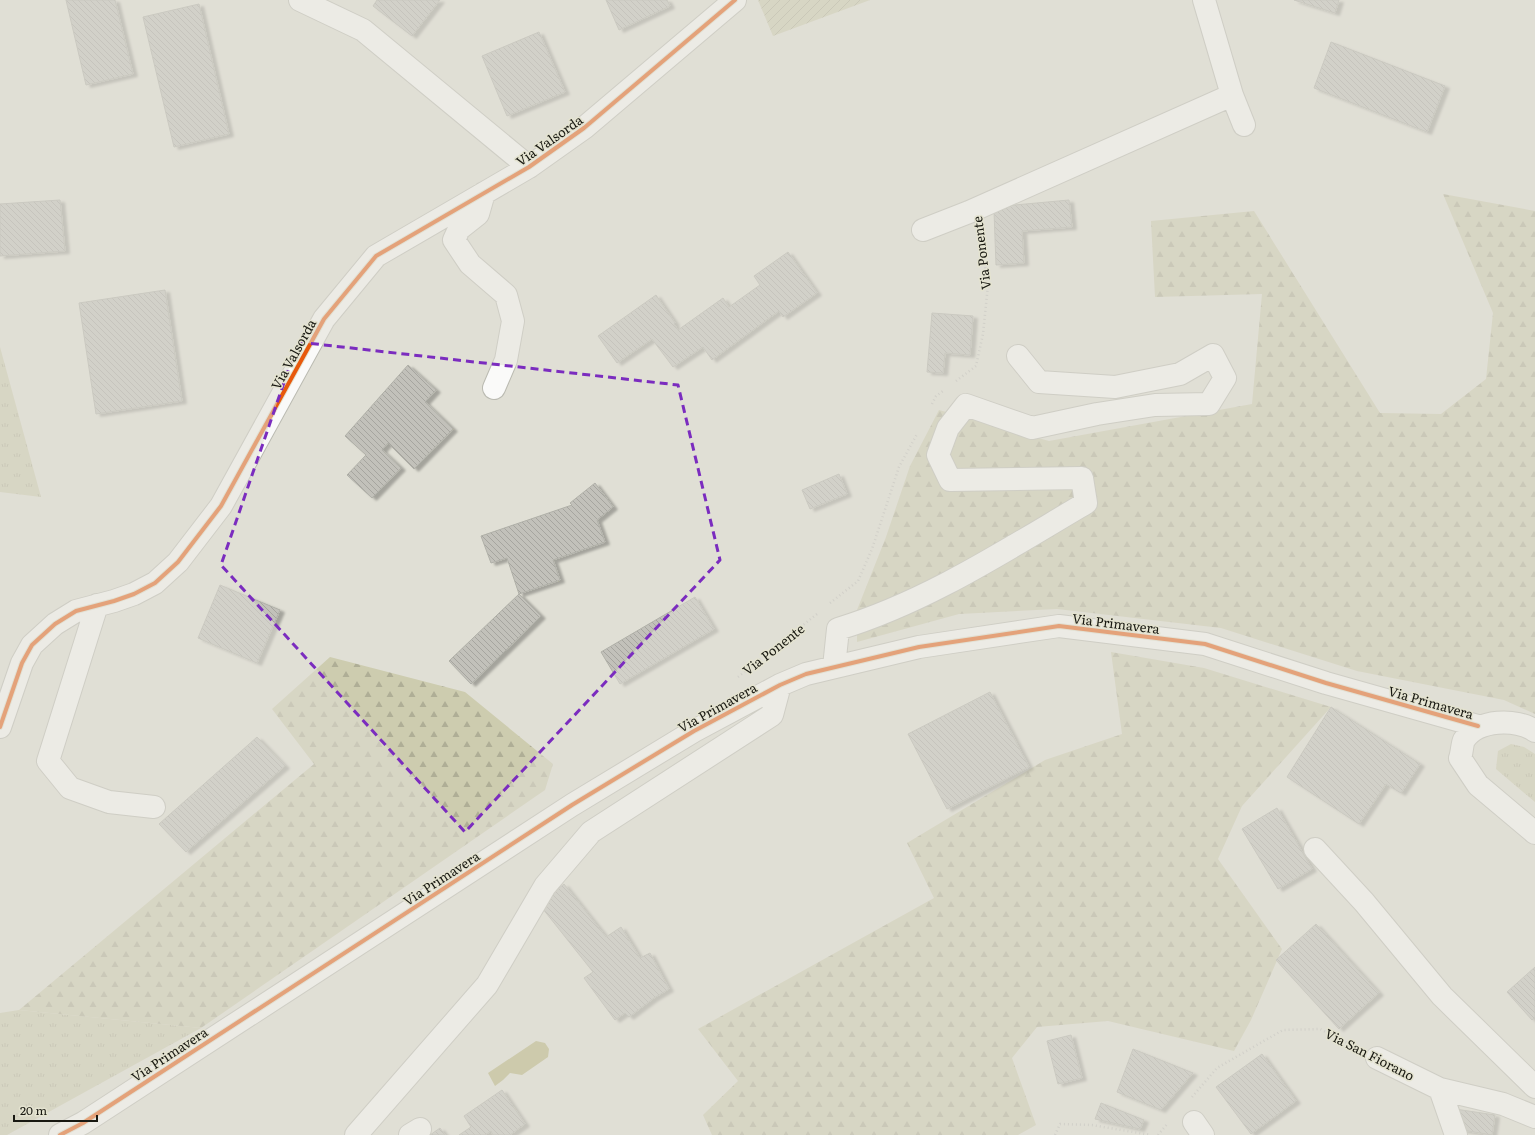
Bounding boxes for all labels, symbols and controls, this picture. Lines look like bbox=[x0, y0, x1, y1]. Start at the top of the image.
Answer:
street label: Via Valsorda bbox=[512, 110, 586, 170]
street label: Via Ponente bbox=[967, 215, 995, 291]
street label: Via Valsorda bbox=[266, 315, 320, 393]
street label: Via Primavera bbox=[1071, 608, 1161, 638]
street label: Via Ponente bbox=[738, 619, 808, 679]
street label: Via Primavera bbox=[674, 677, 760, 737]
street label: Via Primavera bbox=[1386, 681, 1476, 723]
street label: Via Primavera bbox=[399, 846, 483, 910]
street label: Via Primavera bbox=[127, 1022, 211, 1086]
street label: Via San Fiorano bbox=[1322, 1023, 1418, 1085]
scale bar bbox=[14, 1097, 97, 1123]
text: 20 m bbox=[20, 1101, 47, 1119]

